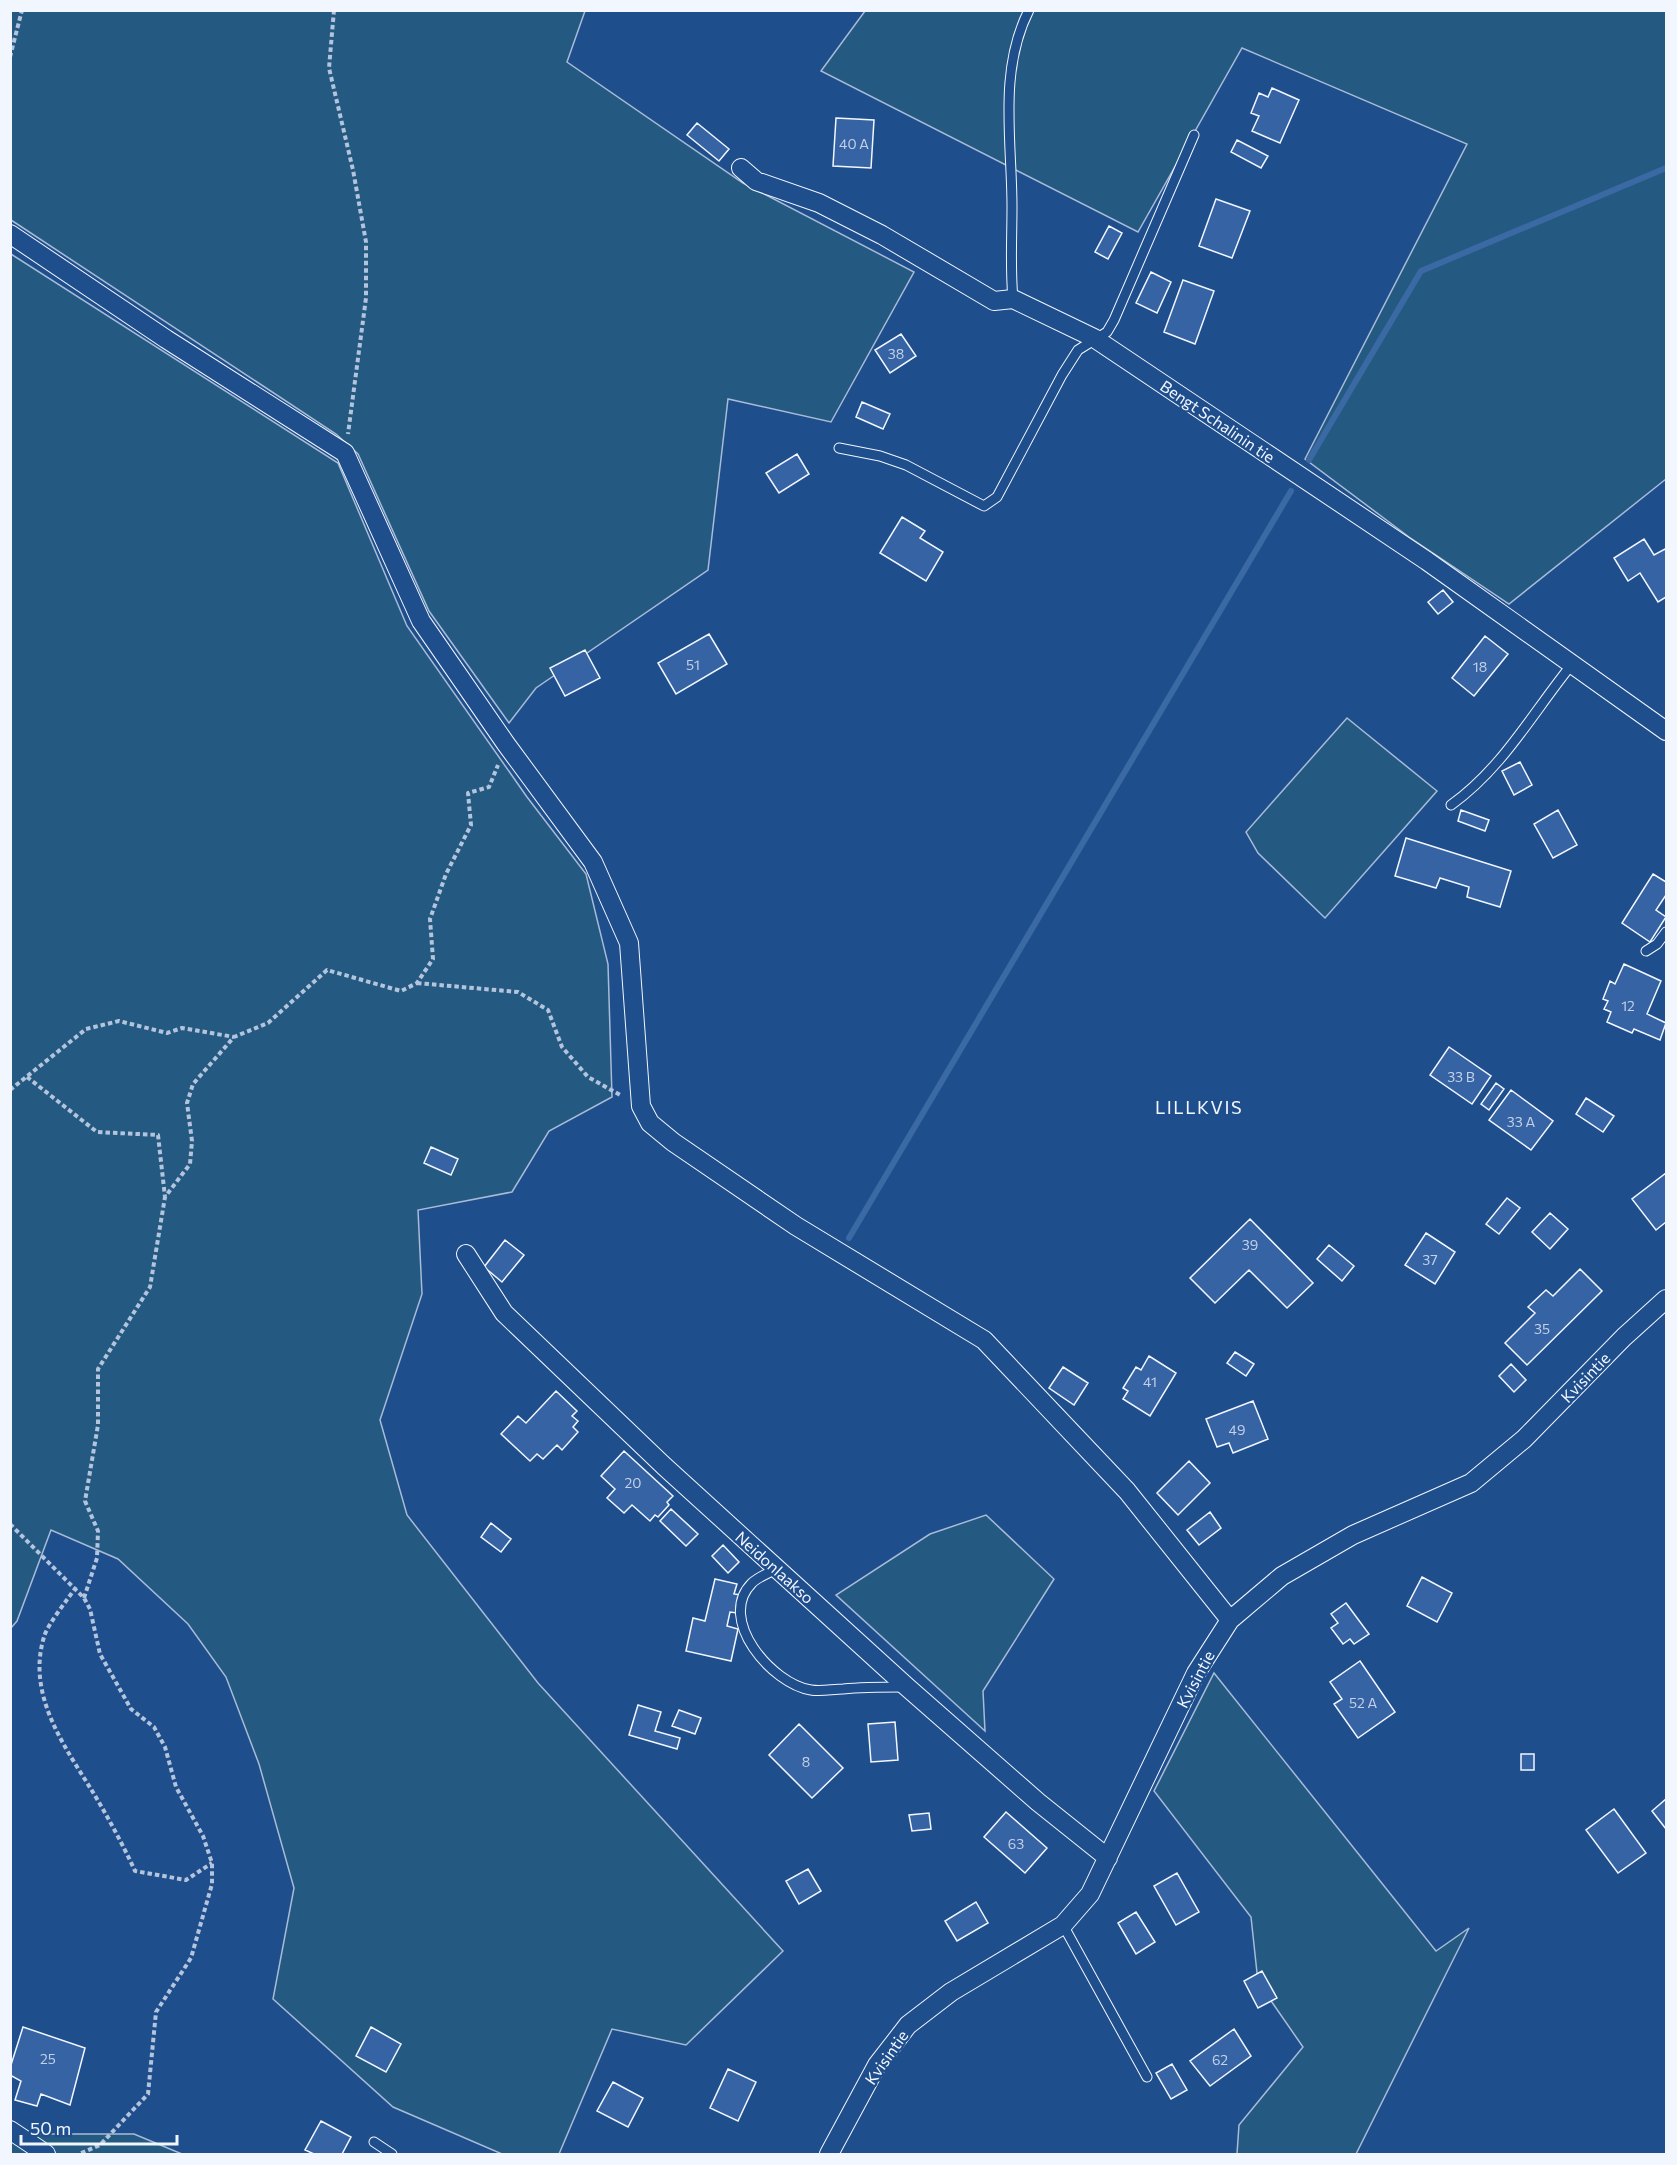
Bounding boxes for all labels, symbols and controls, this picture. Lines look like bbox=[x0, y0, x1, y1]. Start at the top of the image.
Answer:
house number: 40 A bbox=[839, 135, 869, 152]
house number: 38 bbox=[888, 345, 904, 362]
street label: Bengt Schalinin tie bbox=[1157, 376, 1279, 466]
house number: 51 bbox=[686, 656, 700, 673]
house number: 18 bbox=[1473, 658, 1487, 675]
house number: 12 bbox=[1621, 997, 1635, 1014]
house number: 33 B bbox=[1447, 1068, 1475, 1085]
district label: LILLKVIS bbox=[1155, 1096, 1243, 1118]
house number: 33 A bbox=[1507, 1113, 1535, 1130]
house number: 39 bbox=[1242, 1236, 1258, 1253]
house number: 37 bbox=[1422, 1251, 1438, 1268]
house number: 35 bbox=[1534, 1320, 1550, 1337]
street label: Kvisintie bbox=[1557, 1348, 1613, 1406]
house number: 41 bbox=[1143, 1373, 1157, 1390]
house number: 49 bbox=[1229, 1421, 1245, 1438]
house number: 20 bbox=[625, 1474, 641, 1491]
street label: Neidonlaakso bbox=[732, 1527, 818, 1607]
street label: Kvisintie bbox=[1172, 1647, 1218, 1711]
house number: 52 A bbox=[1349, 1694, 1377, 1711]
house number: 8 bbox=[802, 1753, 810, 1770]
house number: 63 bbox=[1008, 1835, 1024, 1852]
street label: Kvisintie bbox=[860, 2026, 912, 2088]
house number: 25 bbox=[40, 2050, 56, 2067]
house number: 62 bbox=[1212, 2051, 1228, 2068]
scale bar bbox=[21, 2108, 177, 2146]
text: 50 m bbox=[30, 2117, 71, 2139]

